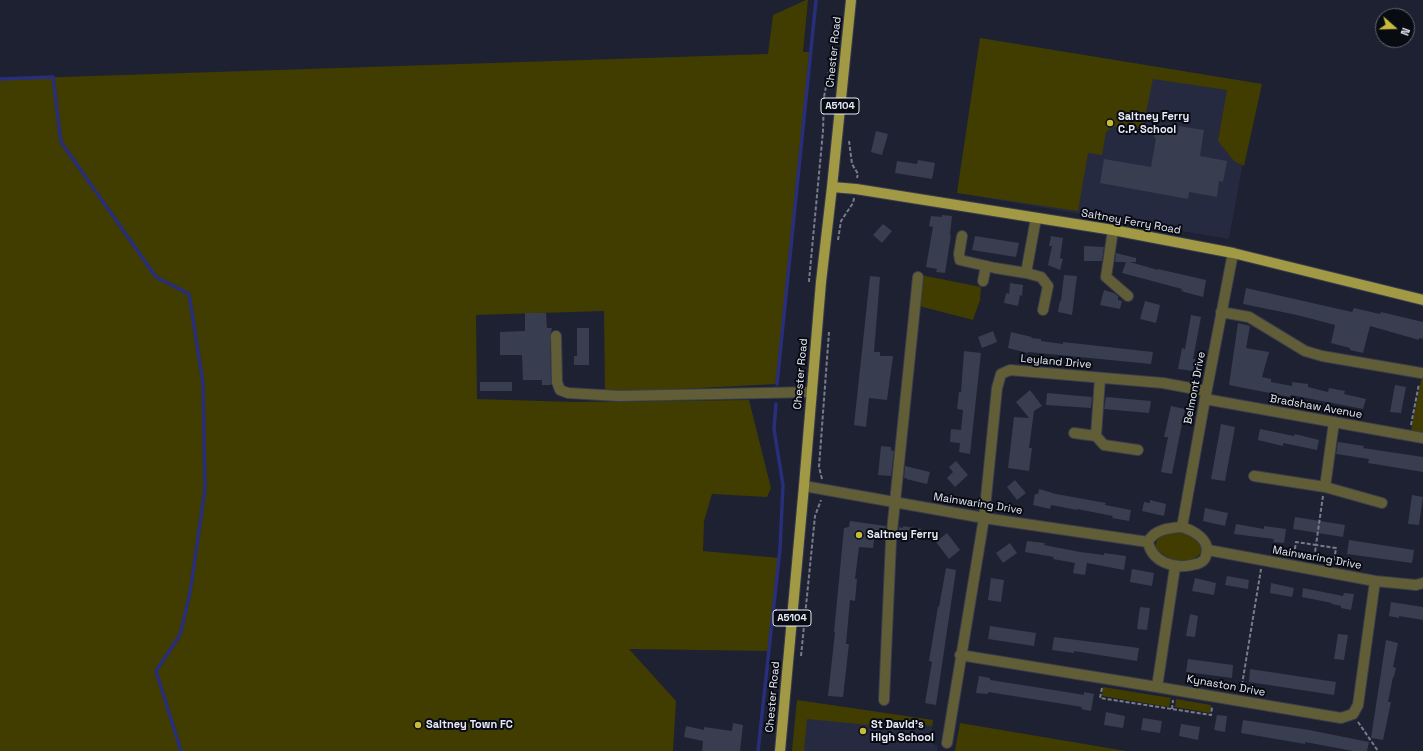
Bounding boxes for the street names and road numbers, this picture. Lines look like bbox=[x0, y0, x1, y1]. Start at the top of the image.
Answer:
street label: Chester Road bbox=[824, 16, 844, 88]
road number: A5104 bbox=[821, 98, 859, 114]
street label: Saltney Ferry Road bbox=[1080, 207, 1182, 237]
street label: Chester Road bbox=[791, 338, 811, 410]
street label: Belmont Drive bbox=[1182, 351, 1208, 425]
street label: Leyland Drive bbox=[1020, 352, 1092, 372]
street label: Bradshaw Avenue bbox=[1269, 392, 1363, 422]
street label: Mainwaring Drive bbox=[932, 490, 1024, 518]
street label: Mainwaring Drive bbox=[1271, 544, 1363, 572]
road number: A5104 bbox=[773, 610, 811, 626]
street label: Chester Road bbox=[763, 661, 783, 733]
street label: Kynaston Drive bbox=[1186, 673, 1266, 699]

